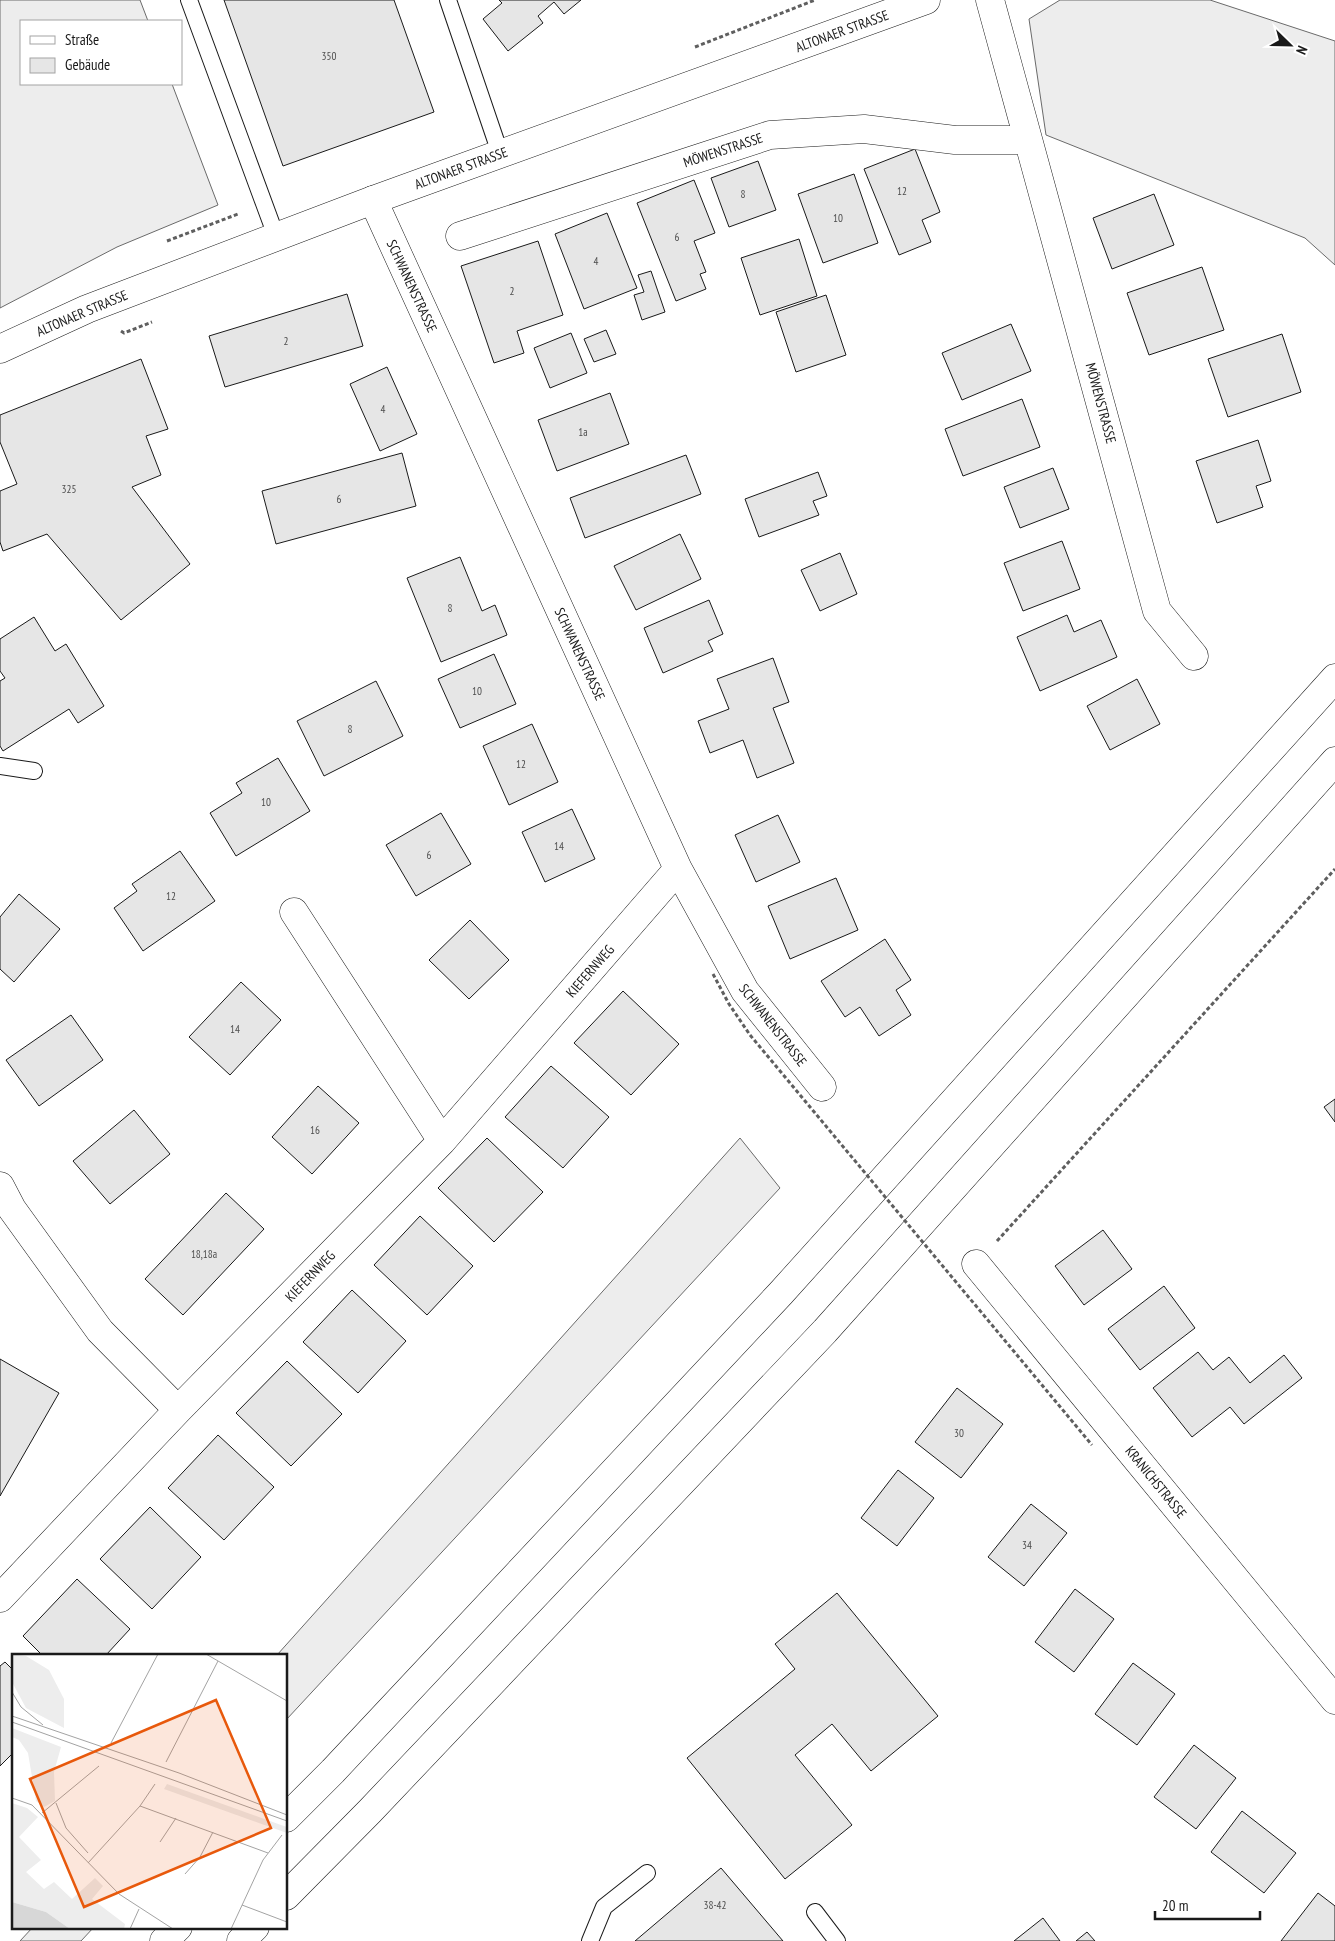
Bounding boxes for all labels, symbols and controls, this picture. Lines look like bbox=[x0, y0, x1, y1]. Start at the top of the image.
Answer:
street label: ALTONAER STRASSE bbox=[793, 6, 891, 56]
legend bbox=[20, 20, 182, 85]
north arrow bbox=[1265, 20, 1315, 70]
text: Straße bbox=[65, 30, 99, 49]
text: N bbox=[1292, 43, 1312, 57]
house number: 350 bbox=[322, 49, 336, 63]
text: Gebäude bbox=[65, 55, 110, 74]
street label: MÖWENSTRASSE bbox=[681, 129, 765, 171]
street label: ALTONAER STRASSE bbox=[412, 143, 510, 193]
house number: 12 bbox=[897, 184, 907, 198]
house number: 8 bbox=[741, 187, 746, 201]
house number: 10 bbox=[833, 211, 843, 225]
house number: 6 bbox=[675, 230, 680, 244]
street label: SCHWANENSTRASSE bbox=[383, 237, 441, 335]
house number: 4 bbox=[594, 254, 599, 268]
house number: 2 bbox=[510, 284, 515, 298]
street label: ALTONAER STRASSE bbox=[34, 286, 130, 340]
house number: 2 bbox=[284, 334, 289, 348]
street label: MÖWENSTRASSE bbox=[1082, 361, 1120, 445]
house number: 4 bbox=[381, 402, 386, 416]
house number: 1a bbox=[578, 425, 588, 439]
house number: 325 bbox=[62, 482, 76, 496]
house number: 6 bbox=[337, 492, 342, 506]
house number: 8 bbox=[448, 601, 453, 615]
street label: SCHWANENSTRASSE bbox=[551, 605, 609, 703]
house number: 10 bbox=[472, 684, 482, 698]
house number: 8 bbox=[348, 722, 353, 736]
house number: 12 bbox=[516, 757, 526, 771]
house number: 10 bbox=[261, 795, 271, 809]
house number: 14 bbox=[554, 839, 564, 853]
house number: 6 bbox=[427, 848, 432, 862]
house number: 12 bbox=[166, 889, 176, 903]
street label: KIEFERNWEG bbox=[562, 941, 618, 1001]
street label: SCHWANENSTRASSE bbox=[735, 980, 811, 1070]
house number: 14 bbox=[230, 1022, 240, 1036]
house number: 16 bbox=[310, 1123, 320, 1137]
street label: KIEFERNWEG bbox=[281, 1246, 339, 1305]
house number: 18,18a bbox=[191, 1247, 217, 1261]
house number: 30 bbox=[954, 1426, 964, 1440]
street label: KRANICHSTRASSE bbox=[1121, 1442, 1191, 1522]
house number: 34 bbox=[1022, 1538, 1032, 1552]
inset map bbox=[12, 1654, 288, 1928]
scale bar bbox=[1155, 1888, 1260, 1920]
text: 20 m bbox=[1162, 1896, 1188, 1915]
house number: 38-42 bbox=[703, 1898, 727, 1912]

